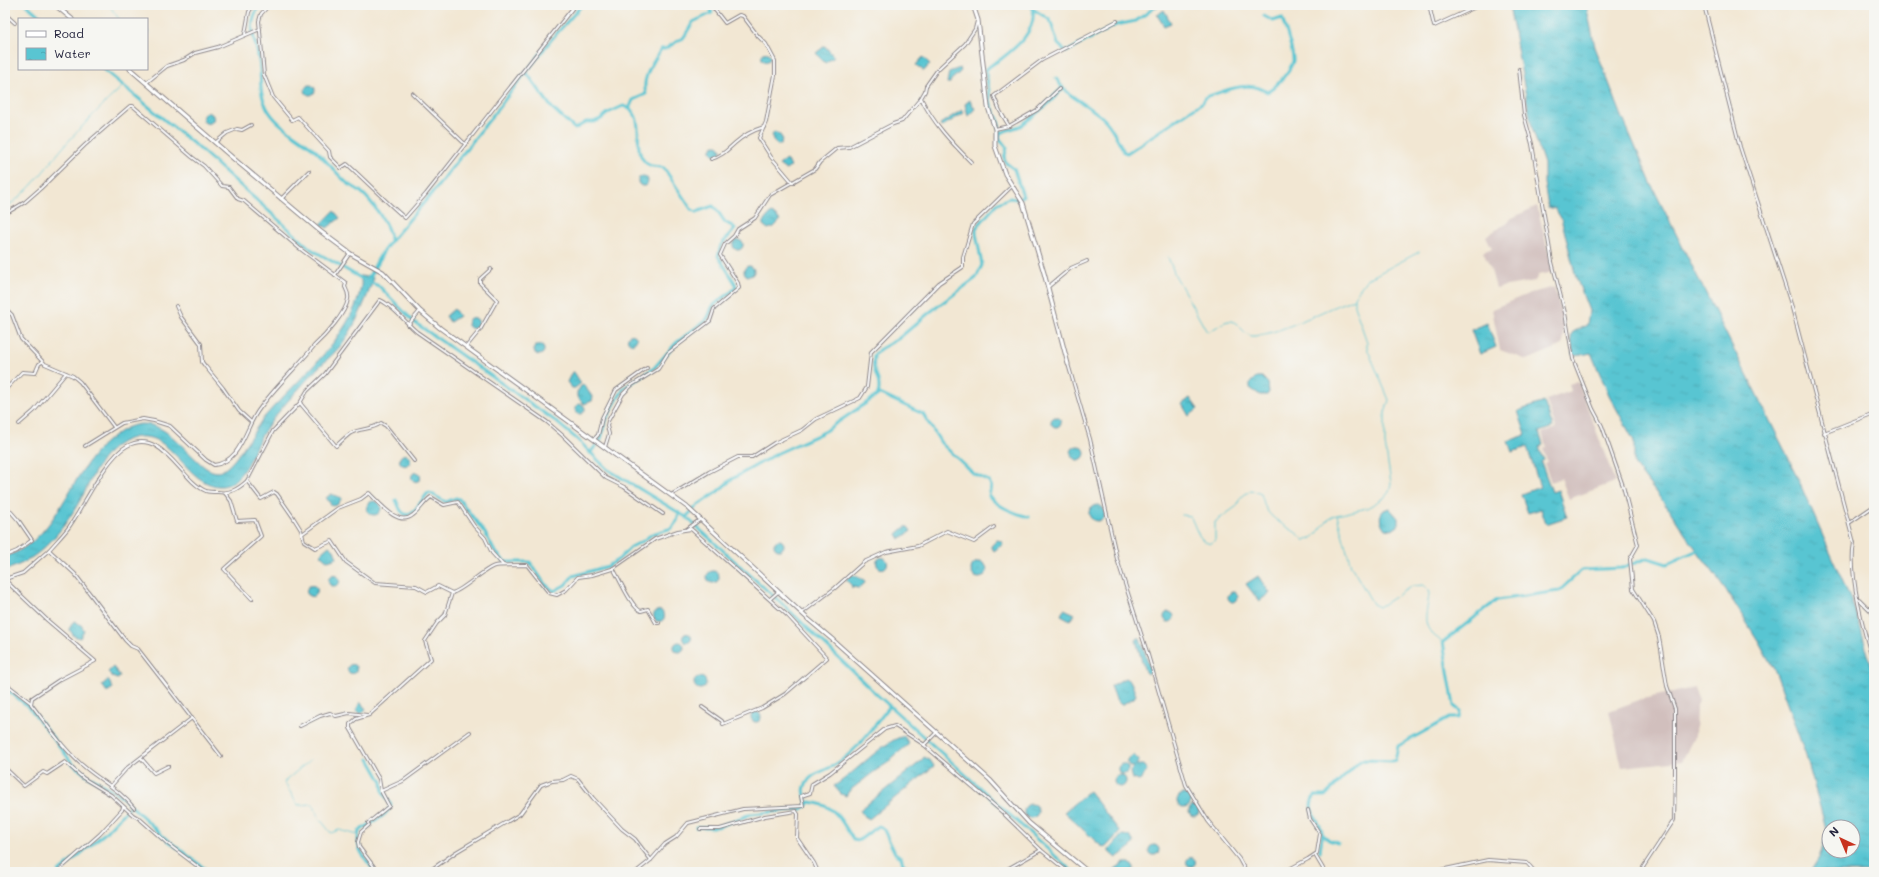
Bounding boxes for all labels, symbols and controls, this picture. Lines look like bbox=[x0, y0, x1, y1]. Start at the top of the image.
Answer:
legend bbox=[18, 18, 148, 70]
text: Road bbox=[54, 25, 84, 41]
text: Water bbox=[54, 45, 91, 61]
north arrow bbox=[1821, 819, 1861, 859]
text: N bbox=[1825, 823, 1842, 840]

